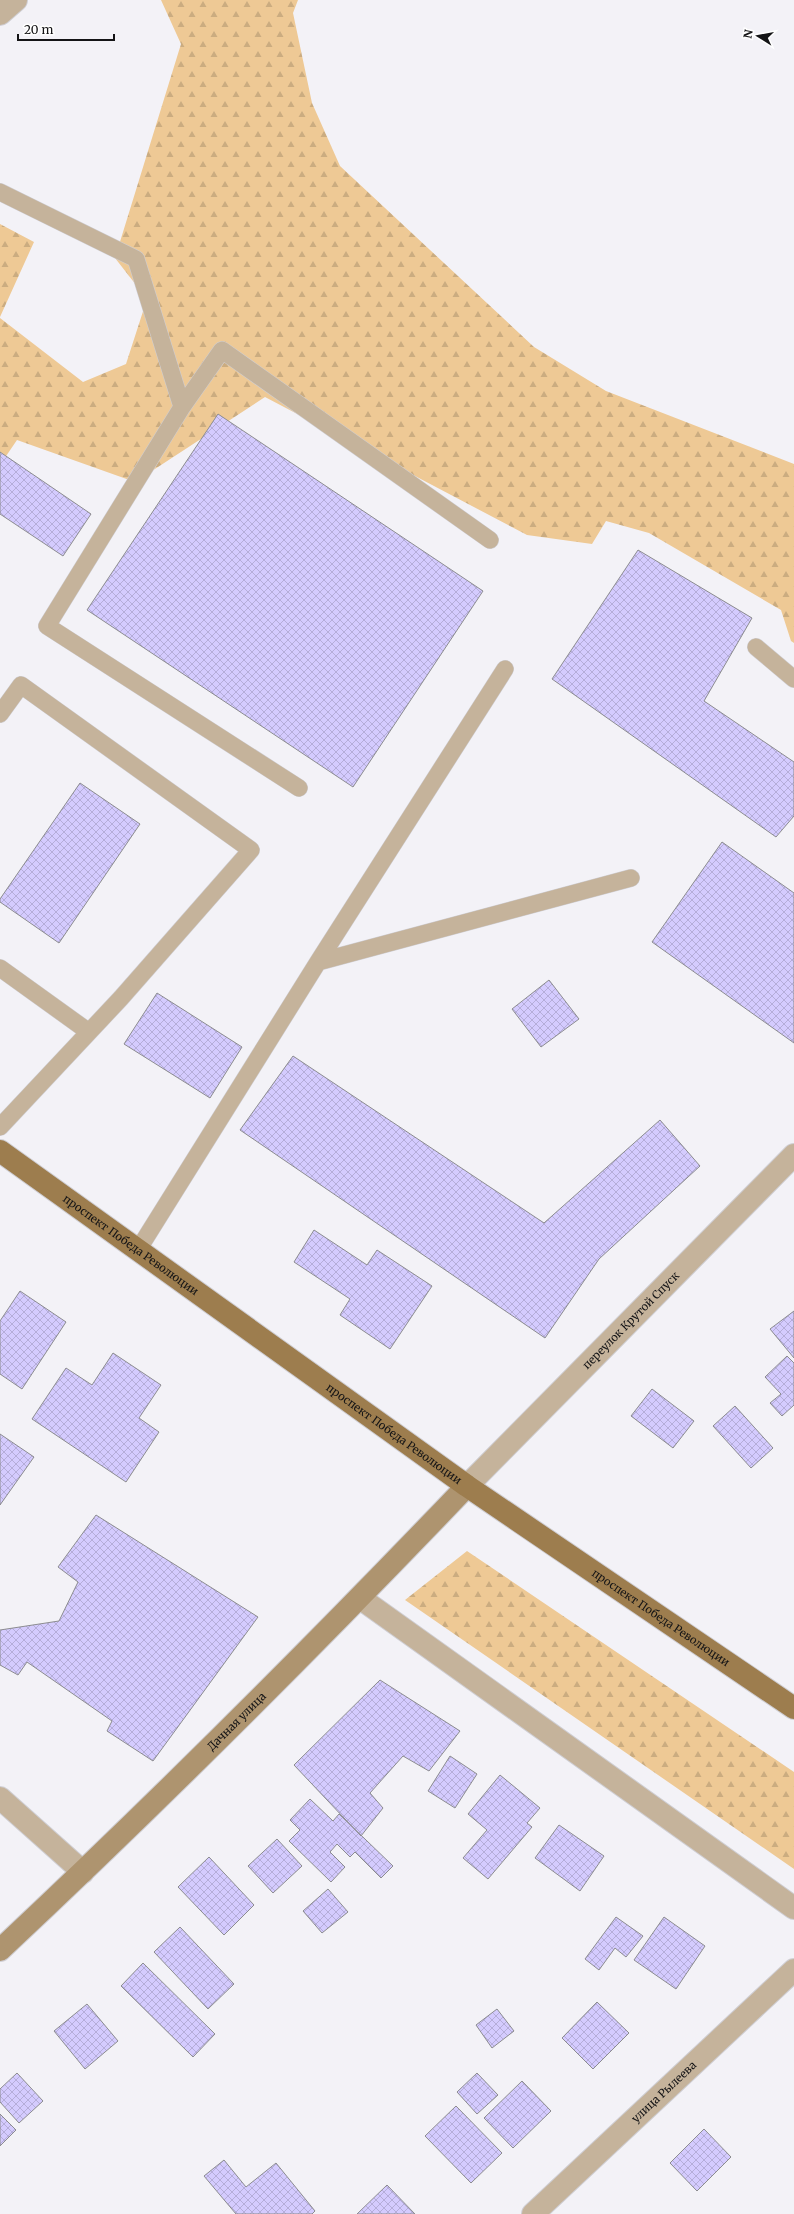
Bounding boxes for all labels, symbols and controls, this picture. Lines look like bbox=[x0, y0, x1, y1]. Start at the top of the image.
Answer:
scale bar bbox=[18, 16, 114, 42]
north arrow bbox=[738, 16, 778, 56]
text: 20 m bbox=[24, 22, 53, 37]
text: N bbox=[740, 28, 756, 40]
street label: проспект Победа Революции bbox=[60, 1191, 202, 1298]
street label: переулок Крутой Спуск bbox=[580, 1268, 682, 1372]
street label: проспект Победа Революции bbox=[324, 1380, 465, 1487]
street label: проспект Победа Революции bbox=[589, 1566, 733, 1670]
street label: Дачная улица bbox=[204, 1689, 269, 1753]
street label: улица Рылеева bbox=[628, 2058, 699, 2125]

